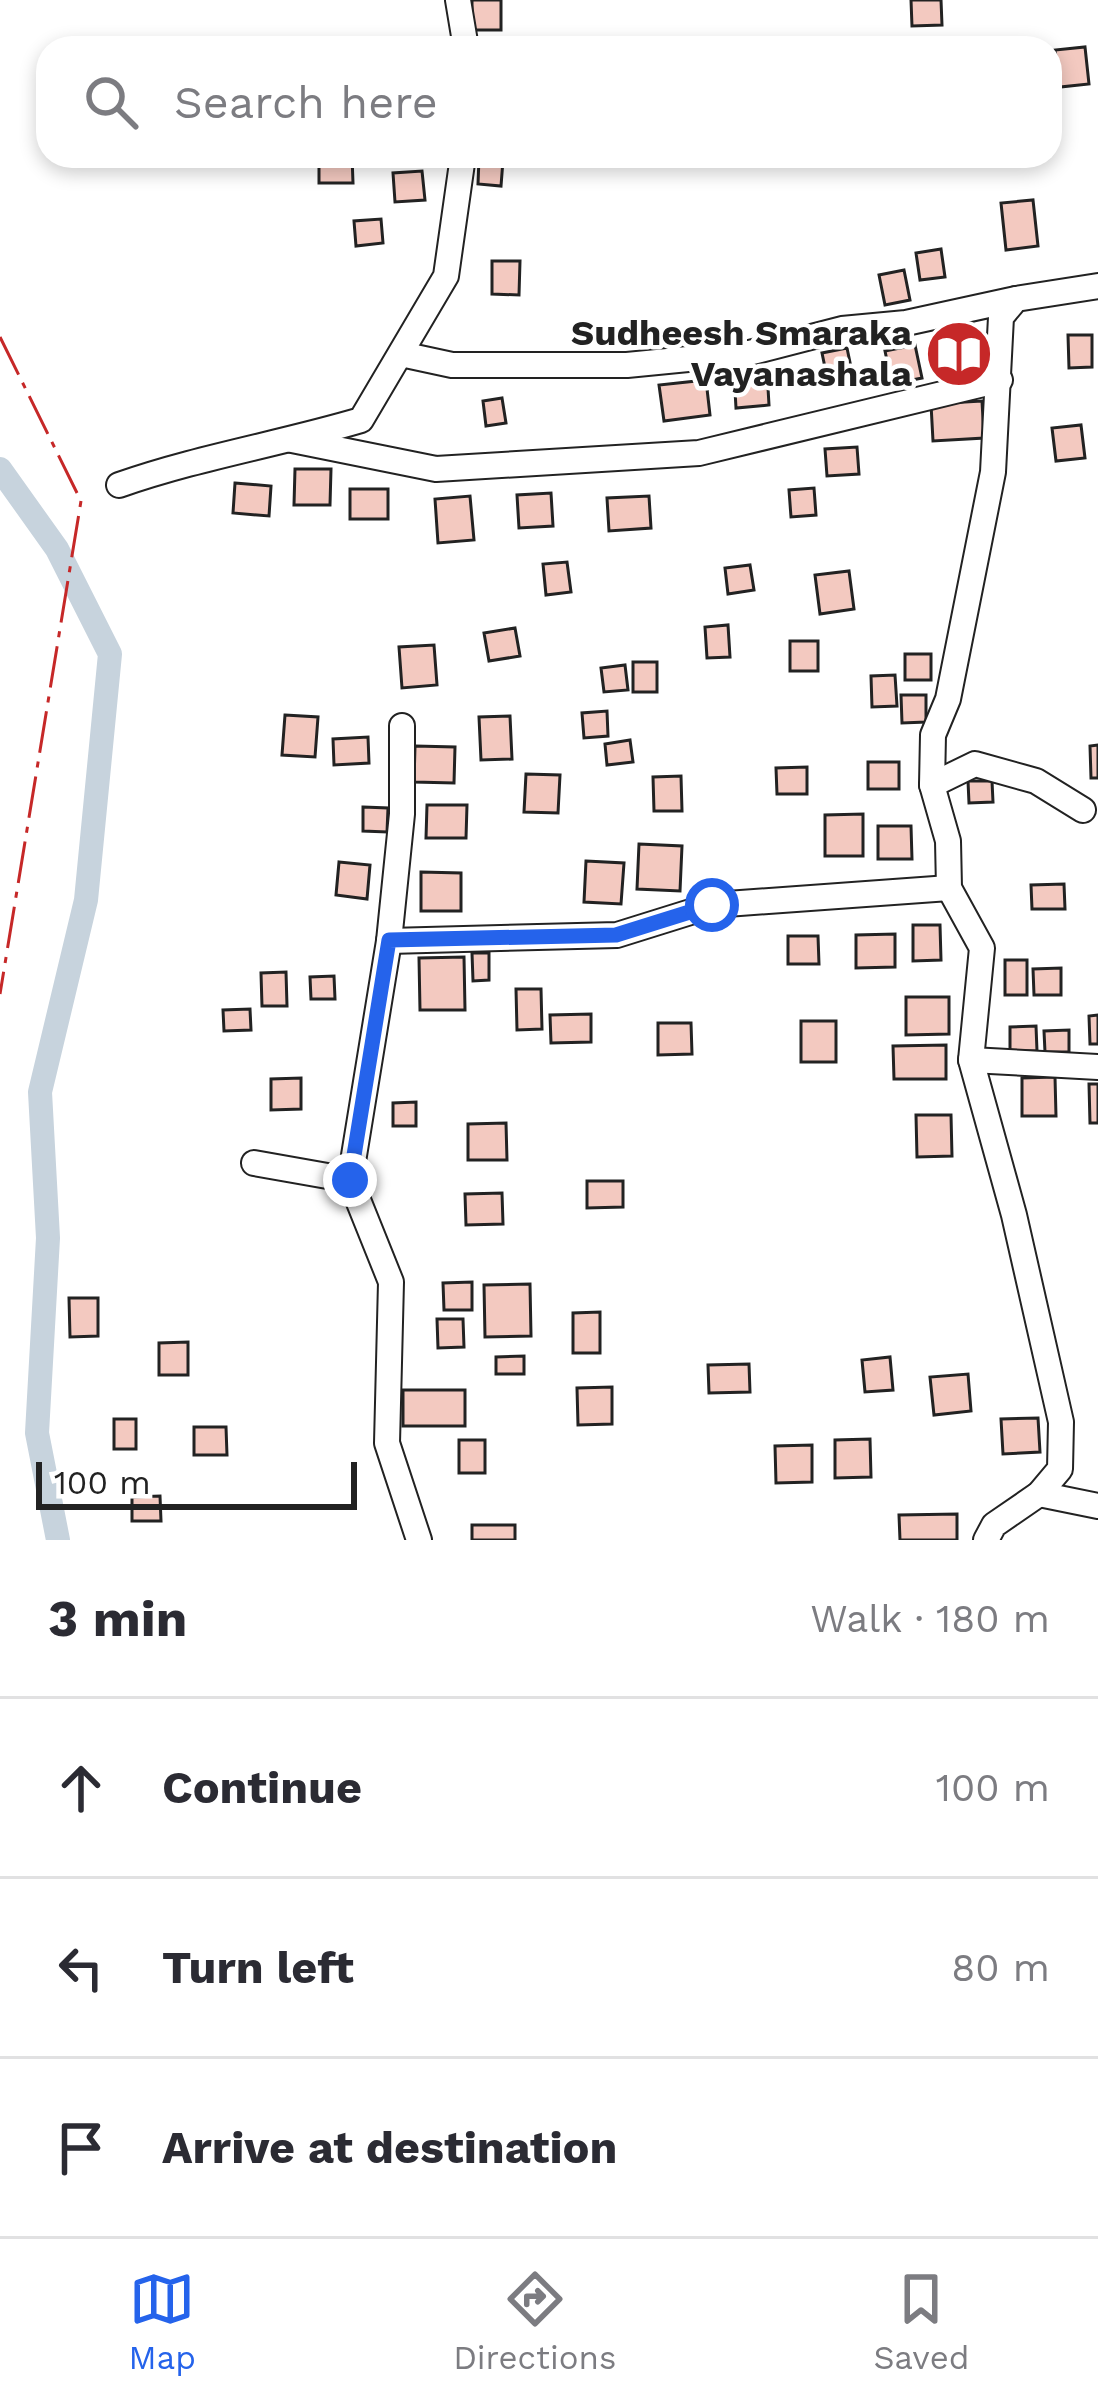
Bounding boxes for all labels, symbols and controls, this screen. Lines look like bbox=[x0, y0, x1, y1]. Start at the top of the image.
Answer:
search box bbox=[36, 36, 1062, 168]
icon: search bbox=[78, 69, 144, 135]
text: Search here bbox=[174, 76, 438, 129]
place label: Sudheesh Smaraka Vayanashala bbox=[571, 312, 912, 395]
library icon: Sudheesh Smaraka Vayanashala bbox=[924, 319, 994, 389]
route start bbox=[685, 878, 739, 932]
route end bbox=[323, 1153, 377, 1207]
scale bar bbox=[36, 1456, 357, 1509]
text: 100 m bbox=[54, 1463, 151, 1502]
text: 3 min bbox=[48, 1589, 187, 1648]
text: Walk · 180 m bbox=[810, 1596, 1050, 1641]
icon: ahead bbox=[48, 1755, 114, 1821]
text: Continue bbox=[162, 1761, 362, 1814]
text: 100 m bbox=[936, 1765, 1050, 1810]
icon: left bbox=[48, 1935, 114, 2001]
text: Turn left bbox=[162, 1941, 354, 1994]
text: 80 m bbox=[951, 1945, 1050, 1990]
icon: arrive bbox=[48, 2115, 114, 2181]
text: Arrive at destination bbox=[162, 2121, 617, 2174]
tab: Map bbox=[129, 2266, 196, 2377]
tab: Directions bbox=[453, 2266, 616, 2377]
tab: Saved bbox=[874, 2266, 969, 2377]

